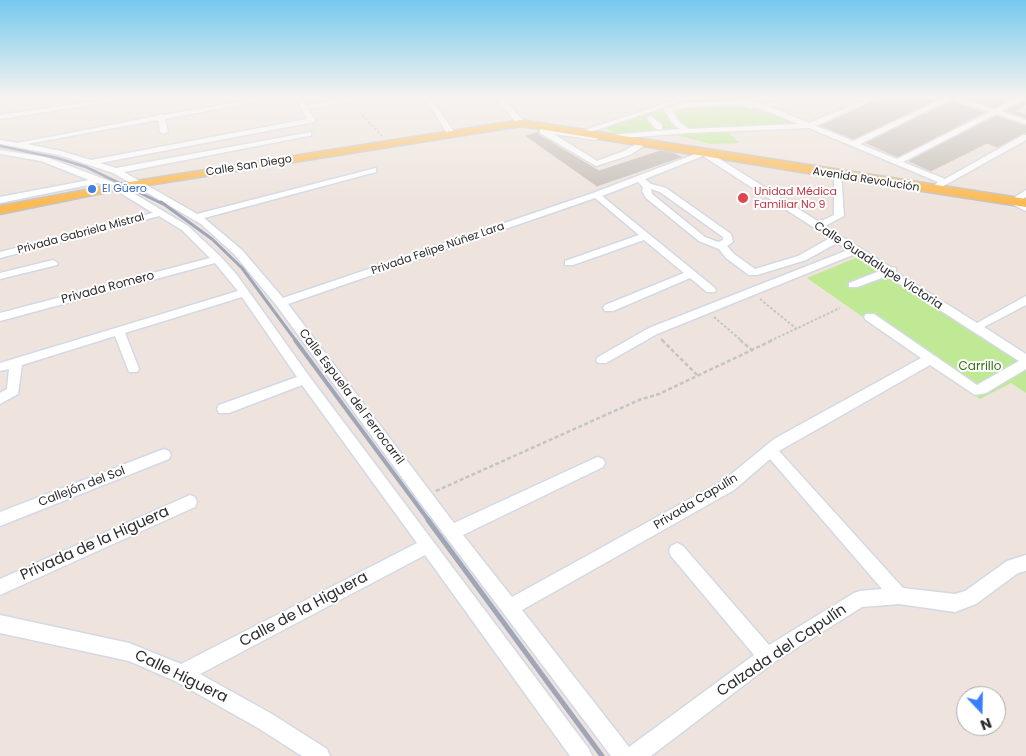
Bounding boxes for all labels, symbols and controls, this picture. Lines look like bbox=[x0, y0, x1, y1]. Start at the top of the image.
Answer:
street label: Calle San Diego bbox=[205, 153, 293, 179]
street label: Avenida Revolución bbox=[812, 165, 920, 195]
place label: El Güero bbox=[102, 182, 147, 196]
marker: El Güero bbox=[86, 183, 98, 195]
place label: Unidad Médica Familiar No 9 bbox=[754, 185, 837, 211]
marker: Unidad Médica Familiar No 9 bbox=[736, 191, 750, 205]
street label: Privada Gabriela Mistral bbox=[16, 211, 146, 257]
street label: Calle Guadalupe Victoria bbox=[811, 219, 945, 313]
street label: Privada Felipe Núñez Lara bbox=[370, 220, 506, 278]
street label: Privada Romero bbox=[60, 269, 156, 307]
street label: Calle Espuela del Ferrocarril bbox=[295, 326, 407, 468]
park label: Carrillo bbox=[959, 360, 1001, 374]
street label: Callejón del Sol bbox=[37, 464, 127, 510]
street label: Privada Capulín bbox=[651, 471, 741, 533]
street label: Privada de la Higuera bbox=[18, 503, 172, 585]
street label: Calle de la Higuera bbox=[237, 569, 371, 651]
street label: Calzada del Capulín bbox=[714, 601, 850, 701]
street label: Calle Higuera bbox=[132, 647, 230, 707]
north arrow bbox=[956, 686, 1006, 736]
text: N bbox=[978, 713, 995, 735]

